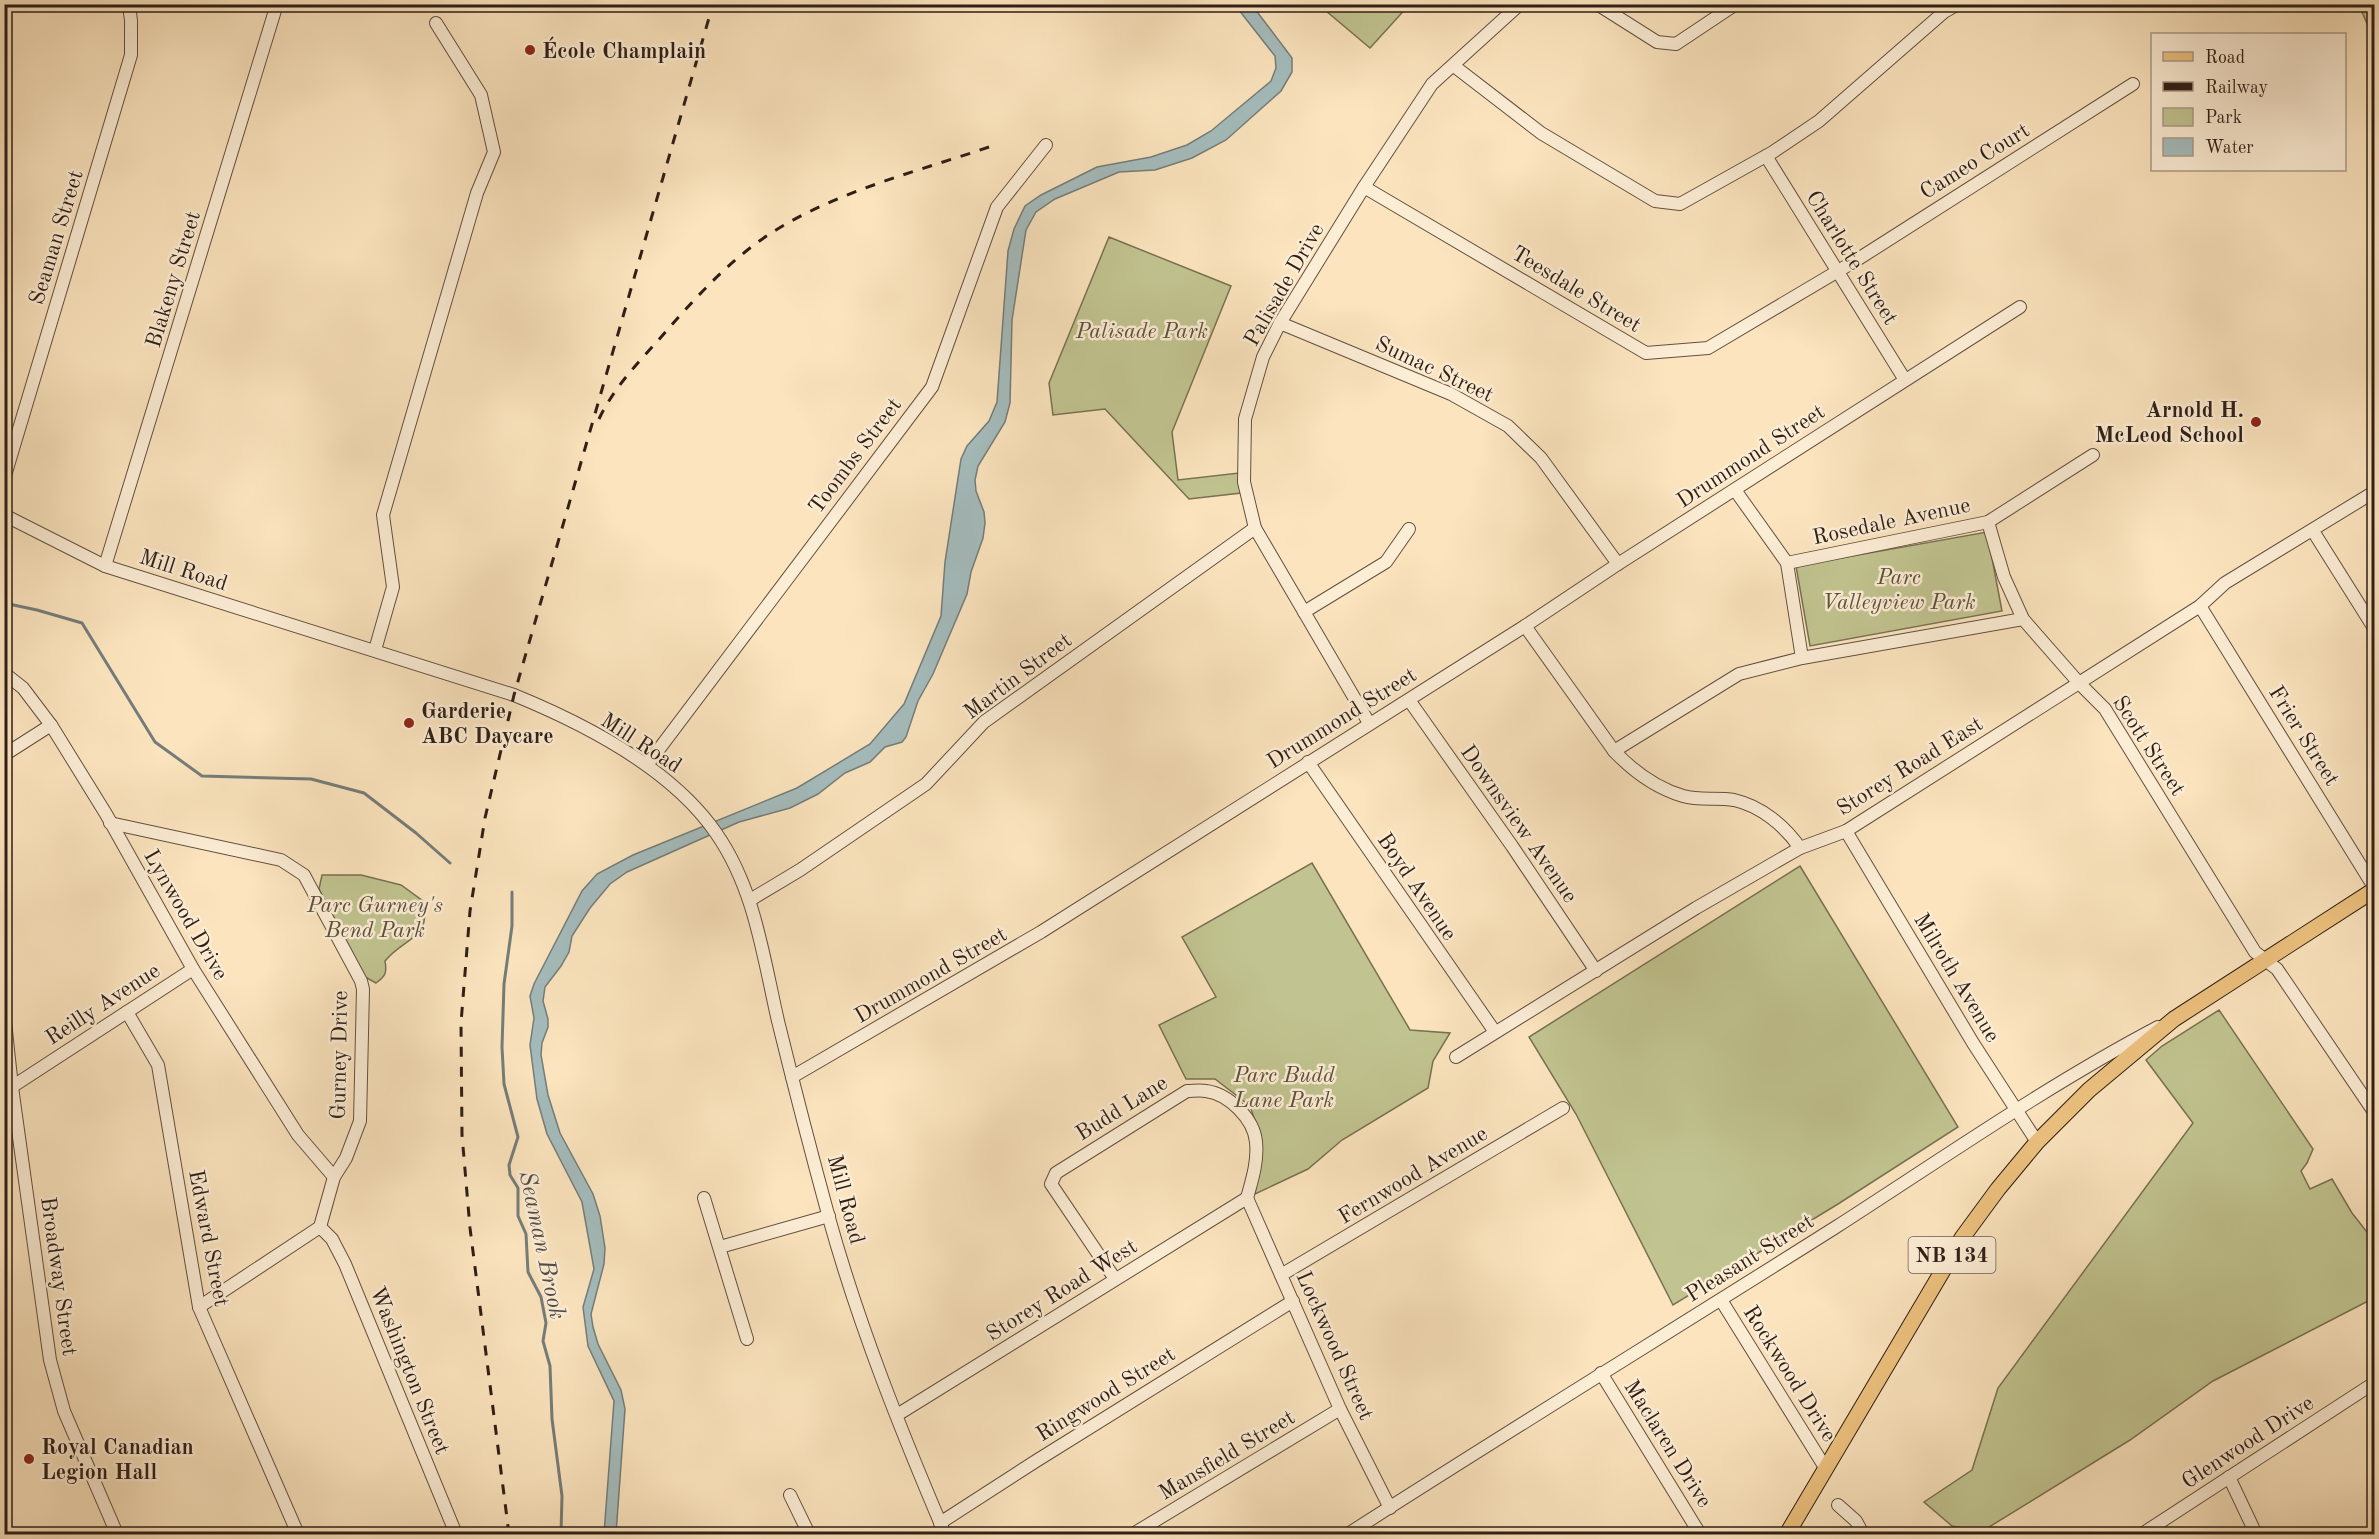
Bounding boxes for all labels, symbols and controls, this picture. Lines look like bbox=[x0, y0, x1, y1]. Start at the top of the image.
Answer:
legend bbox=[2151, 33, 2346, 171]
place label: École Champlain bbox=[542, 36, 706, 63]
marker: École Champlain bbox=[523, 43, 537, 57]
text: Road bbox=[2205, 49, 2245, 67]
text: Railway bbox=[2205, 79, 2268, 97]
text: Park bbox=[2205, 109, 2242, 127]
street label: Cameo Court bbox=[1916, 119, 2034, 204]
text: Water bbox=[2205, 139, 2254, 157]
street label: Seaman Street bbox=[26, 168, 88, 307]
street label: Charlotte Street bbox=[1801, 187, 1901, 329]
street label: Blakeny Street bbox=[143, 209, 205, 350]
street label: Palisade Drive bbox=[1241, 220, 1329, 350]
street label: Teesdale Street bbox=[1507, 242, 1645, 337]
park label: Palisade Park bbox=[1075, 321, 1208, 343]
street label: Sumac Street bbox=[1372, 333, 1497, 407]
street label: Toombs Street bbox=[805, 394, 906, 518]
place label: Arnold H. McLeod School bbox=[2095, 400, 2244, 447]
street label: Drummond Street bbox=[1673, 401, 1829, 513]
marker: Arnold H. McLeod School bbox=[2249, 415, 2263, 429]
street label: Rosedale Avenue bbox=[1810, 494, 1972, 549]
street label: Mill Road bbox=[137, 546, 230, 595]
park label: Parc Valleyview Park bbox=[1822, 567, 1976, 614]
street label: Martin Street bbox=[960, 629, 1076, 724]
street label: Drummond Street bbox=[1263, 664, 1421, 773]
street label: Frier Street bbox=[2264, 682, 2343, 790]
street label: Scott Street bbox=[2108, 692, 2189, 800]
place label: Garderie ABC Daycare bbox=[421, 701, 554, 748]
street label: Mill Road bbox=[597, 710, 685, 778]
street label: Storey Road East bbox=[1833, 713, 1987, 820]
marker: Garderie ABC Daycare bbox=[402, 716, 416, 730]
street label: Downsview Avenue bbox=[1456, 741, 1581, 907]
street label: Boyd Avenue bbox=[1372, 829, 1460, 945]
street label: Lynwood Drive bbox=[139, 846, 231, 984]
park label: Parc Gurney's Bend Park bbox=[306, 895, 443, 942]
street label: Milroth Avenue bbox=[1909, 910, 2003, 1046]
street label: Drummond Street bbox=[851, 923, 1011, 1028]
street label: Reilly Avenue bbox=[42, 960, 164, 1050]
street label: Gurney Drive bbox=[328, 990, 352, 1120]
park label: Parc Budd Lane Park bbox=[1232, 1065, 1335, 1112]
street label: Budd Lane bbox=[1072, 1072, 1172, 1145]
street label: Fernwood Avenue bbox=[1335, 1123, 1491, 1229]
street label: Mill Road bbox=[823, 1153, 868, 1247]
street label: Edward Street bbox=[184, 1168, 232, 1309]
water label: Seaman Brook bbox=[514, 1169, 568, 1322]
street label: Broadway Street bbox=[36, 1195, 80, 1357]
street label: Pleasant Street bbox=[1682, 1211, 1818, 1307]
street label: Storey Road West bbox=[983, 1235, 1141, 1346]
road number: NB 134 bbox=[1908, 1237, 1996, 1273]
street label: Lockwood Street bbox=[1291, 1268, 1377, 1424]
street label: Washington Street bbox=[365, 1284, 453, 1458]
street label: Rockwood Drive bbox=[1739, 1302, 1840, 1446]
street label: Ringwood Street bbox=[1033, 1343, 1179, 1446]
street label: Maclaren Drive bbox=[1619, 1376, 1715, 1512]
street label: Glenwood Drive bbox=[2178, 1392, 2318, 1493]
street label: Mansfield Street bbox=[1155, 1407, 1299, 1505]
place label: Royal Canadian Legion Hall bbox=[41, 1437, 194, 1484]
marker: Royal Canadian Legion Hall bbox=[22, 1452, 36, 1466]

